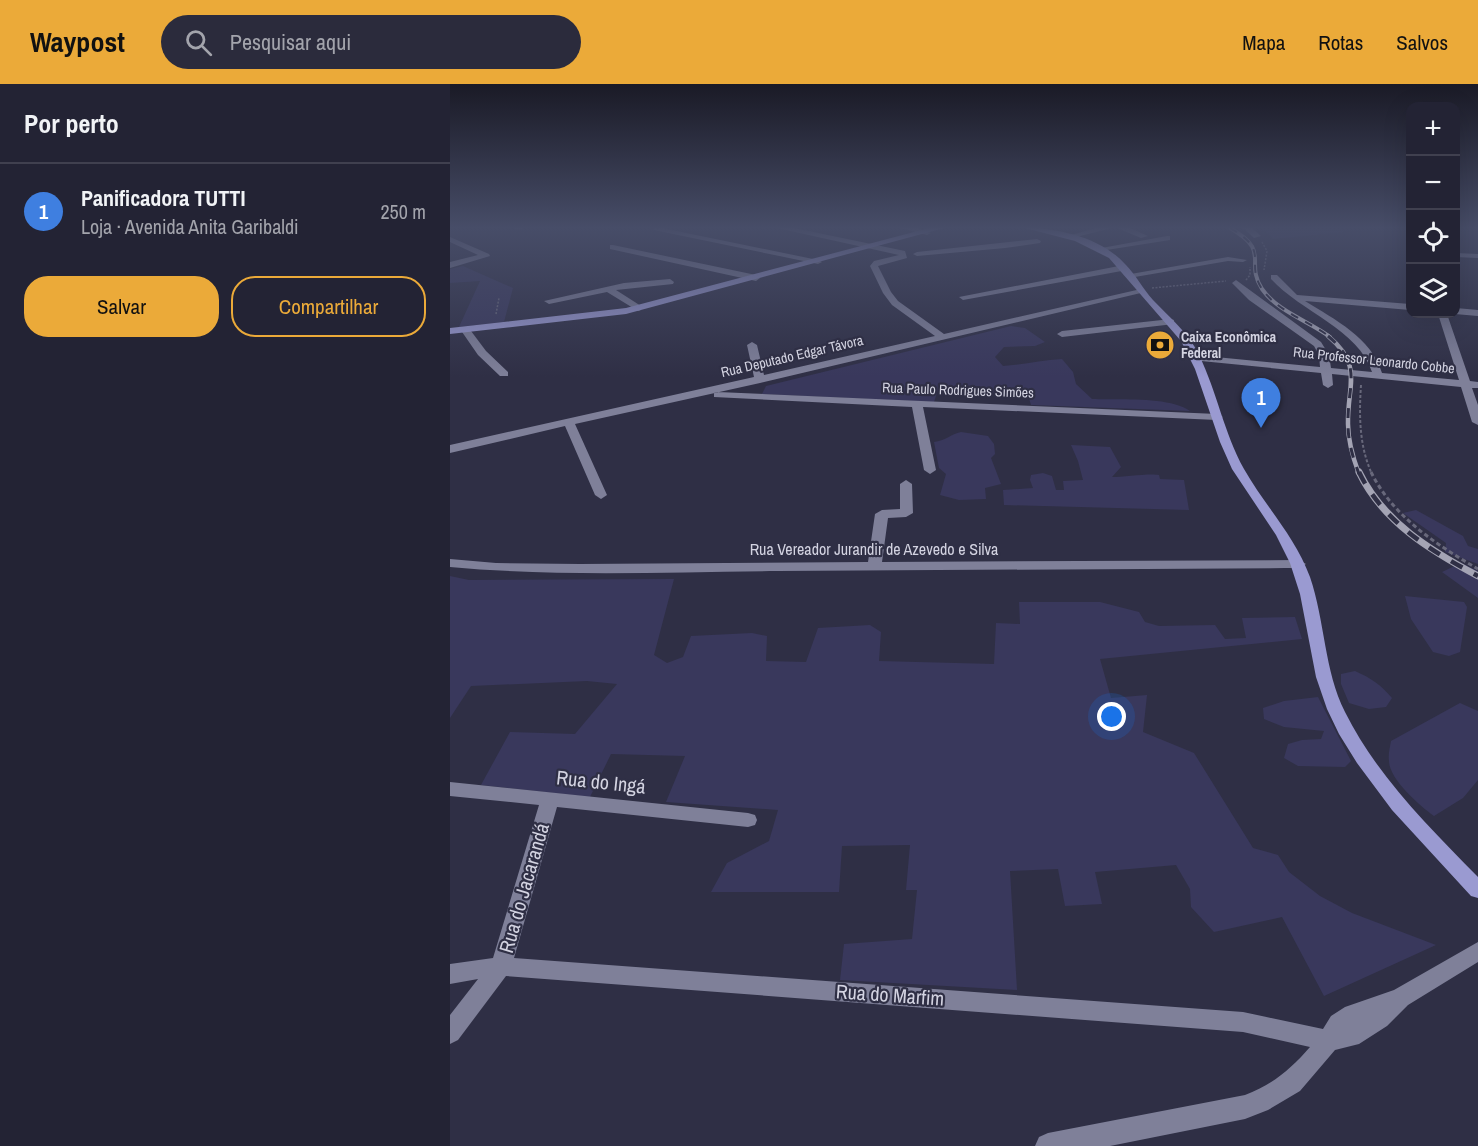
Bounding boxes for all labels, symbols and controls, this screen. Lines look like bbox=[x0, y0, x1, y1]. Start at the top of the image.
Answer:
search box bbox=[161, 15, 581, 69]
text: Waypost bbox=[30, 23, 125, 61]
icon: search bbox=[182, 26, 215, 59]
text: Pesquisar aqui bbox=[230, 27, 351, 57]
text: Mapa bbox=[1242, 28, 1285, 57]
text: Rotas bbox=[1318, 28, 1363, 57]
text: Salvos bbox=[1396, 28, 1448, 57]
map controls bbox=[1406, 102, 1460, 318]
button: + bbox=[1406, 102, 1460, 156]
text: Por perto bbox=[24, 106, 119, 141]
button: − bbox=[1406, 156, 1460, 210]
text: Panificadora TUTTI bbox=[81, 183, 245, 213]
text: 1 bbox=[39, 198, 48, 225]
text: 250 m bbox=[380, 198, 426, 225]
button: locate bbox=[1406, 210, 1460, 264]
text: Loja · Avenida Anita Garibaldi bbox=[81, 213, 299, 240]
button: layers bbox=[1406, 264, 1460, 318]
button: Salvar bbox=[24, 276, 219, 337]
button: Compartilhar bbox=[231, 276, 426, 337]
place label: Caixa Econômica Federal bbox=[1181, 328, 1277, 362]
bank icon: Caixa Econômica Federal bbox=[1144, 329, 1176, 361]
street label: Rua Deputado Edgar Távora bbox=[719, 331, 866, 381]
street label: Rua Professor Leonardo Cobbe bbox=[1292, 343, 1456, 377]
street label: Rua Paulo Rodrigues Simões bbox=[882, 378, 1034, 402]
pin: 1 bbox=[1242, 378, 1280, 428]
street label: Rua Vereador Jurandir de Azevedo e Silva bbox=[750, 538, 999, 560]
your location bbox=[1097, 702, 1126, 731]
street label: Rua do Ingá bbox=[555, 763, 647, 800]
street label: Rua do Jacarandá bbox=[492, 820, 555, 956]
street label: Rua do Marfim bbox=[835, 977, 945, 1012]

